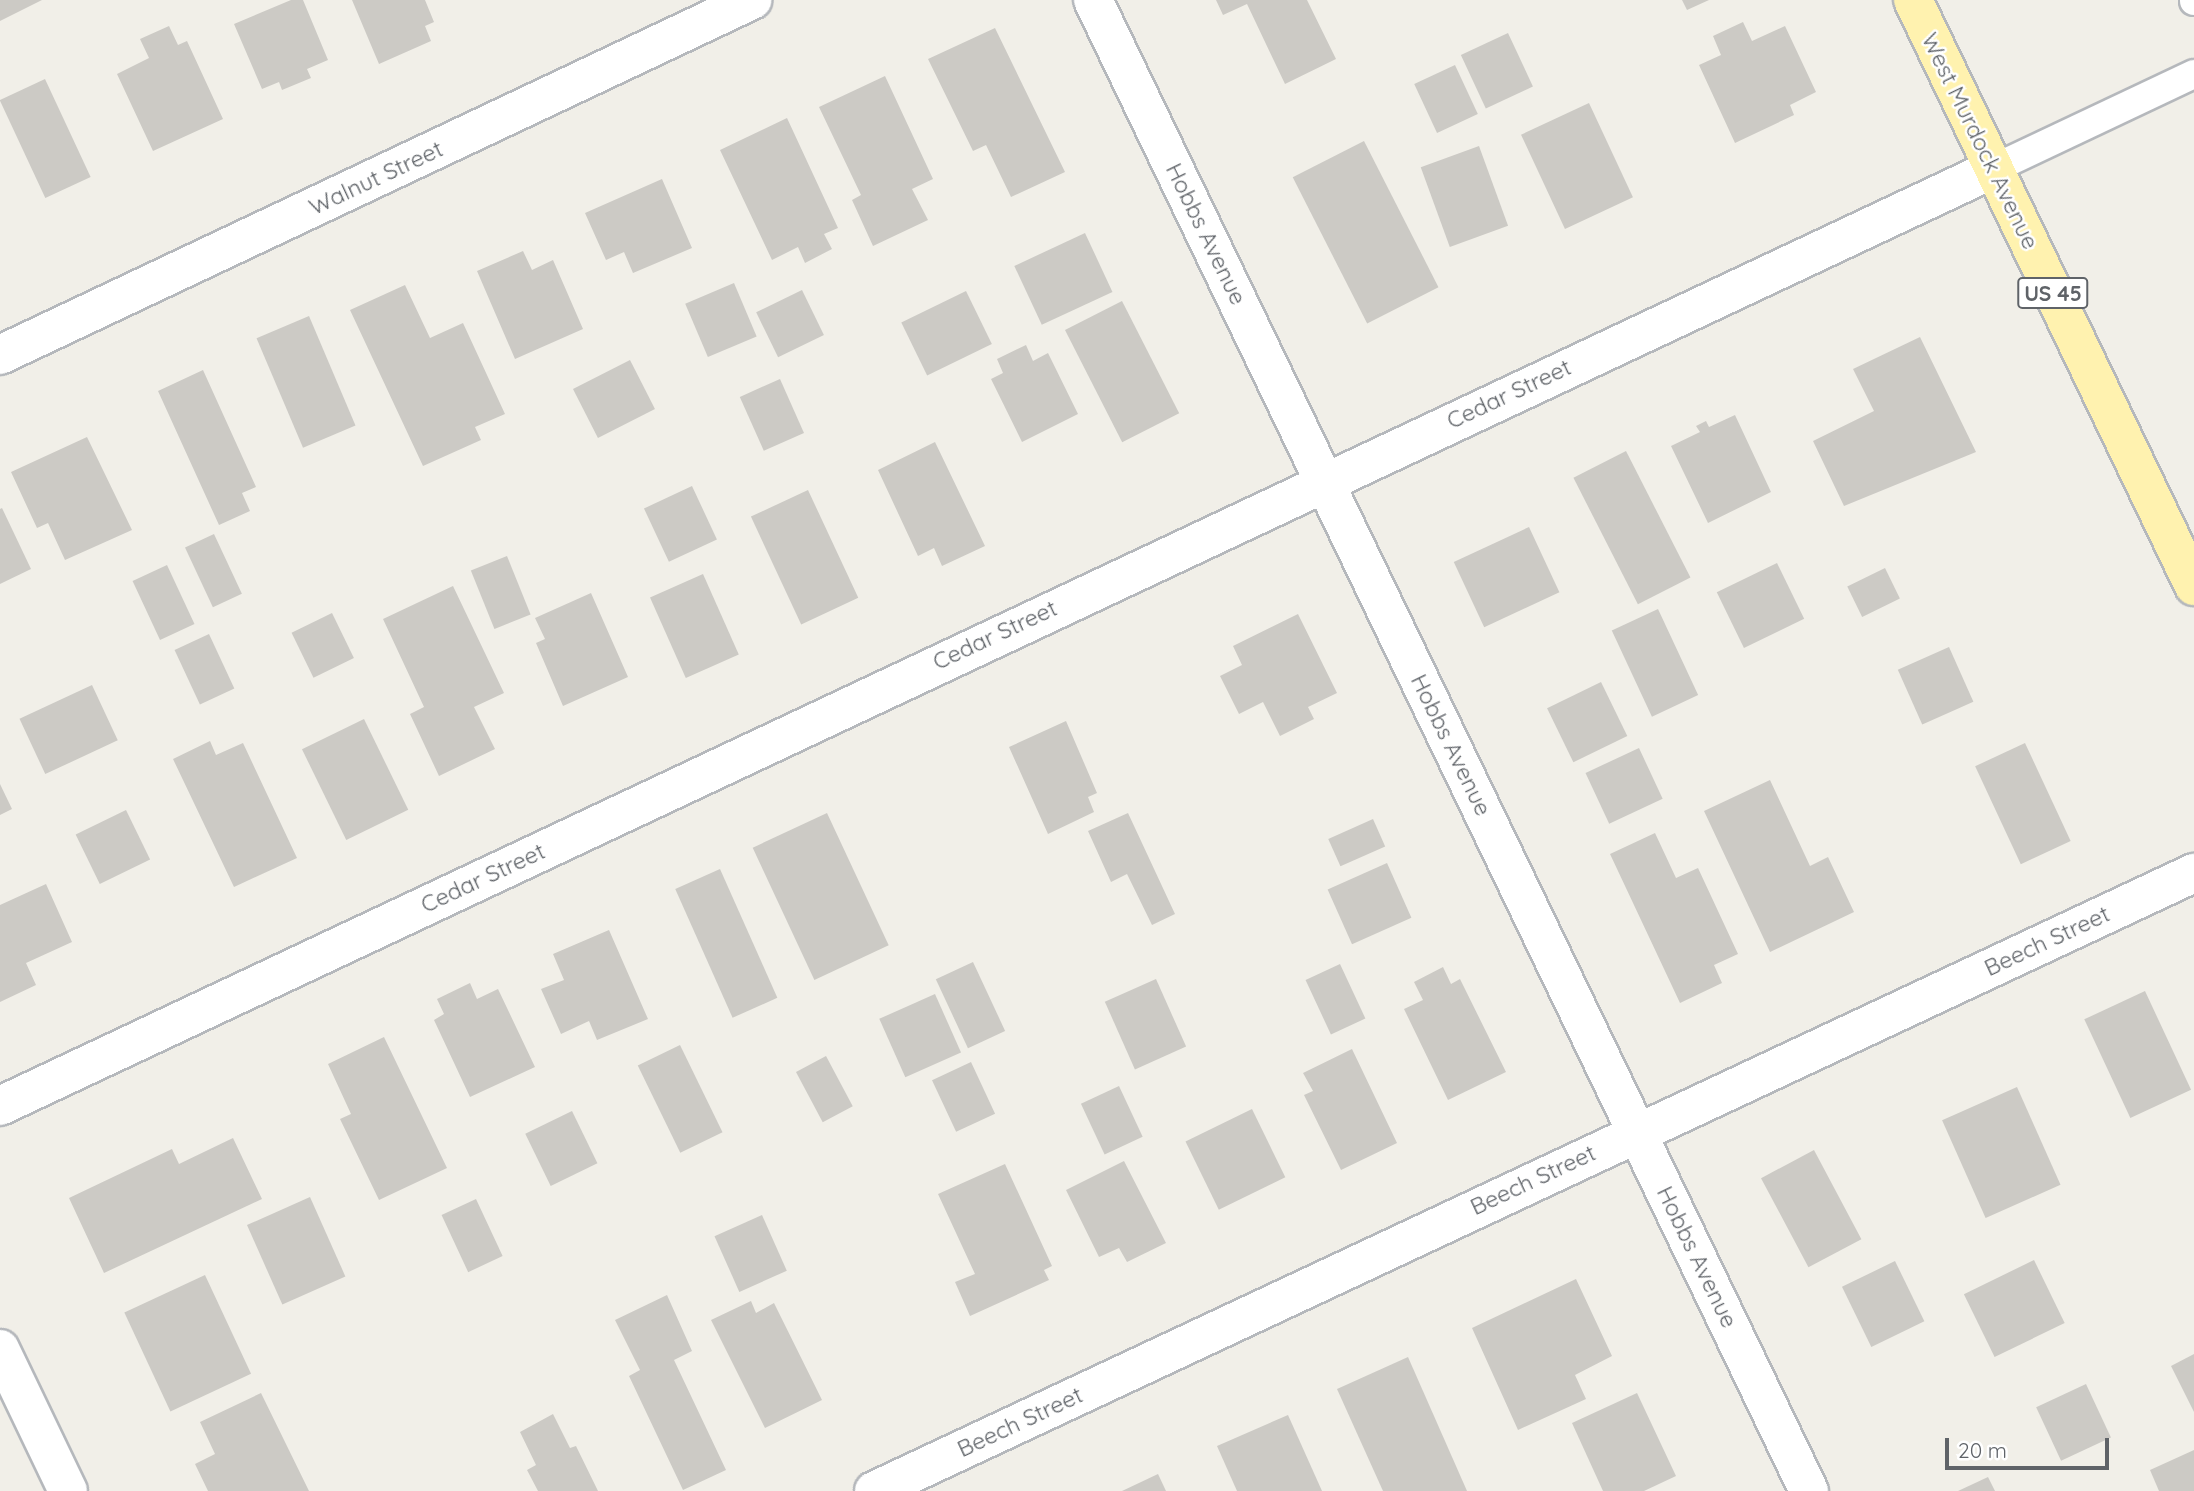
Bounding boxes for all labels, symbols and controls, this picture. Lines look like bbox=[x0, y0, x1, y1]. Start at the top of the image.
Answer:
street label: West Murdock Avenue bbox=[1916, 28, 2044, 254]
street label: Walnut Street bbox=[305, 135, 447, 221]
street label: Hobbs Avenue bbox=[1160, 159, 1252, 309]
road number: US 45 bbox=[2016, 276, 2090, 310]
street label: Cedar Street bbox=[1442, 353, 1576, 435]
street label: Cedar Street bbox=[928, 594, 1062, 676]
street label: Hobbs Avenue bbox=[1405, 670, 1497, 820]
street label: Cedar Street bbox=[416, 837, 550, 919]
street label: Beech Street bbox=[1980, 900, 2114, 982]
street label: Beech Street bbox=[1466, 1139, 1600, 1221]
street label: Hobbs Avenue bbox=[1651, 1182, 1743, 1332]
street label: Beech Street bbox=[953, 1381, 1087, 1463]
scale bar bbox=[1949, 1424, 2114, 1468]
text: 20 m bbox=[1958, 1437, 2007, 1463]

